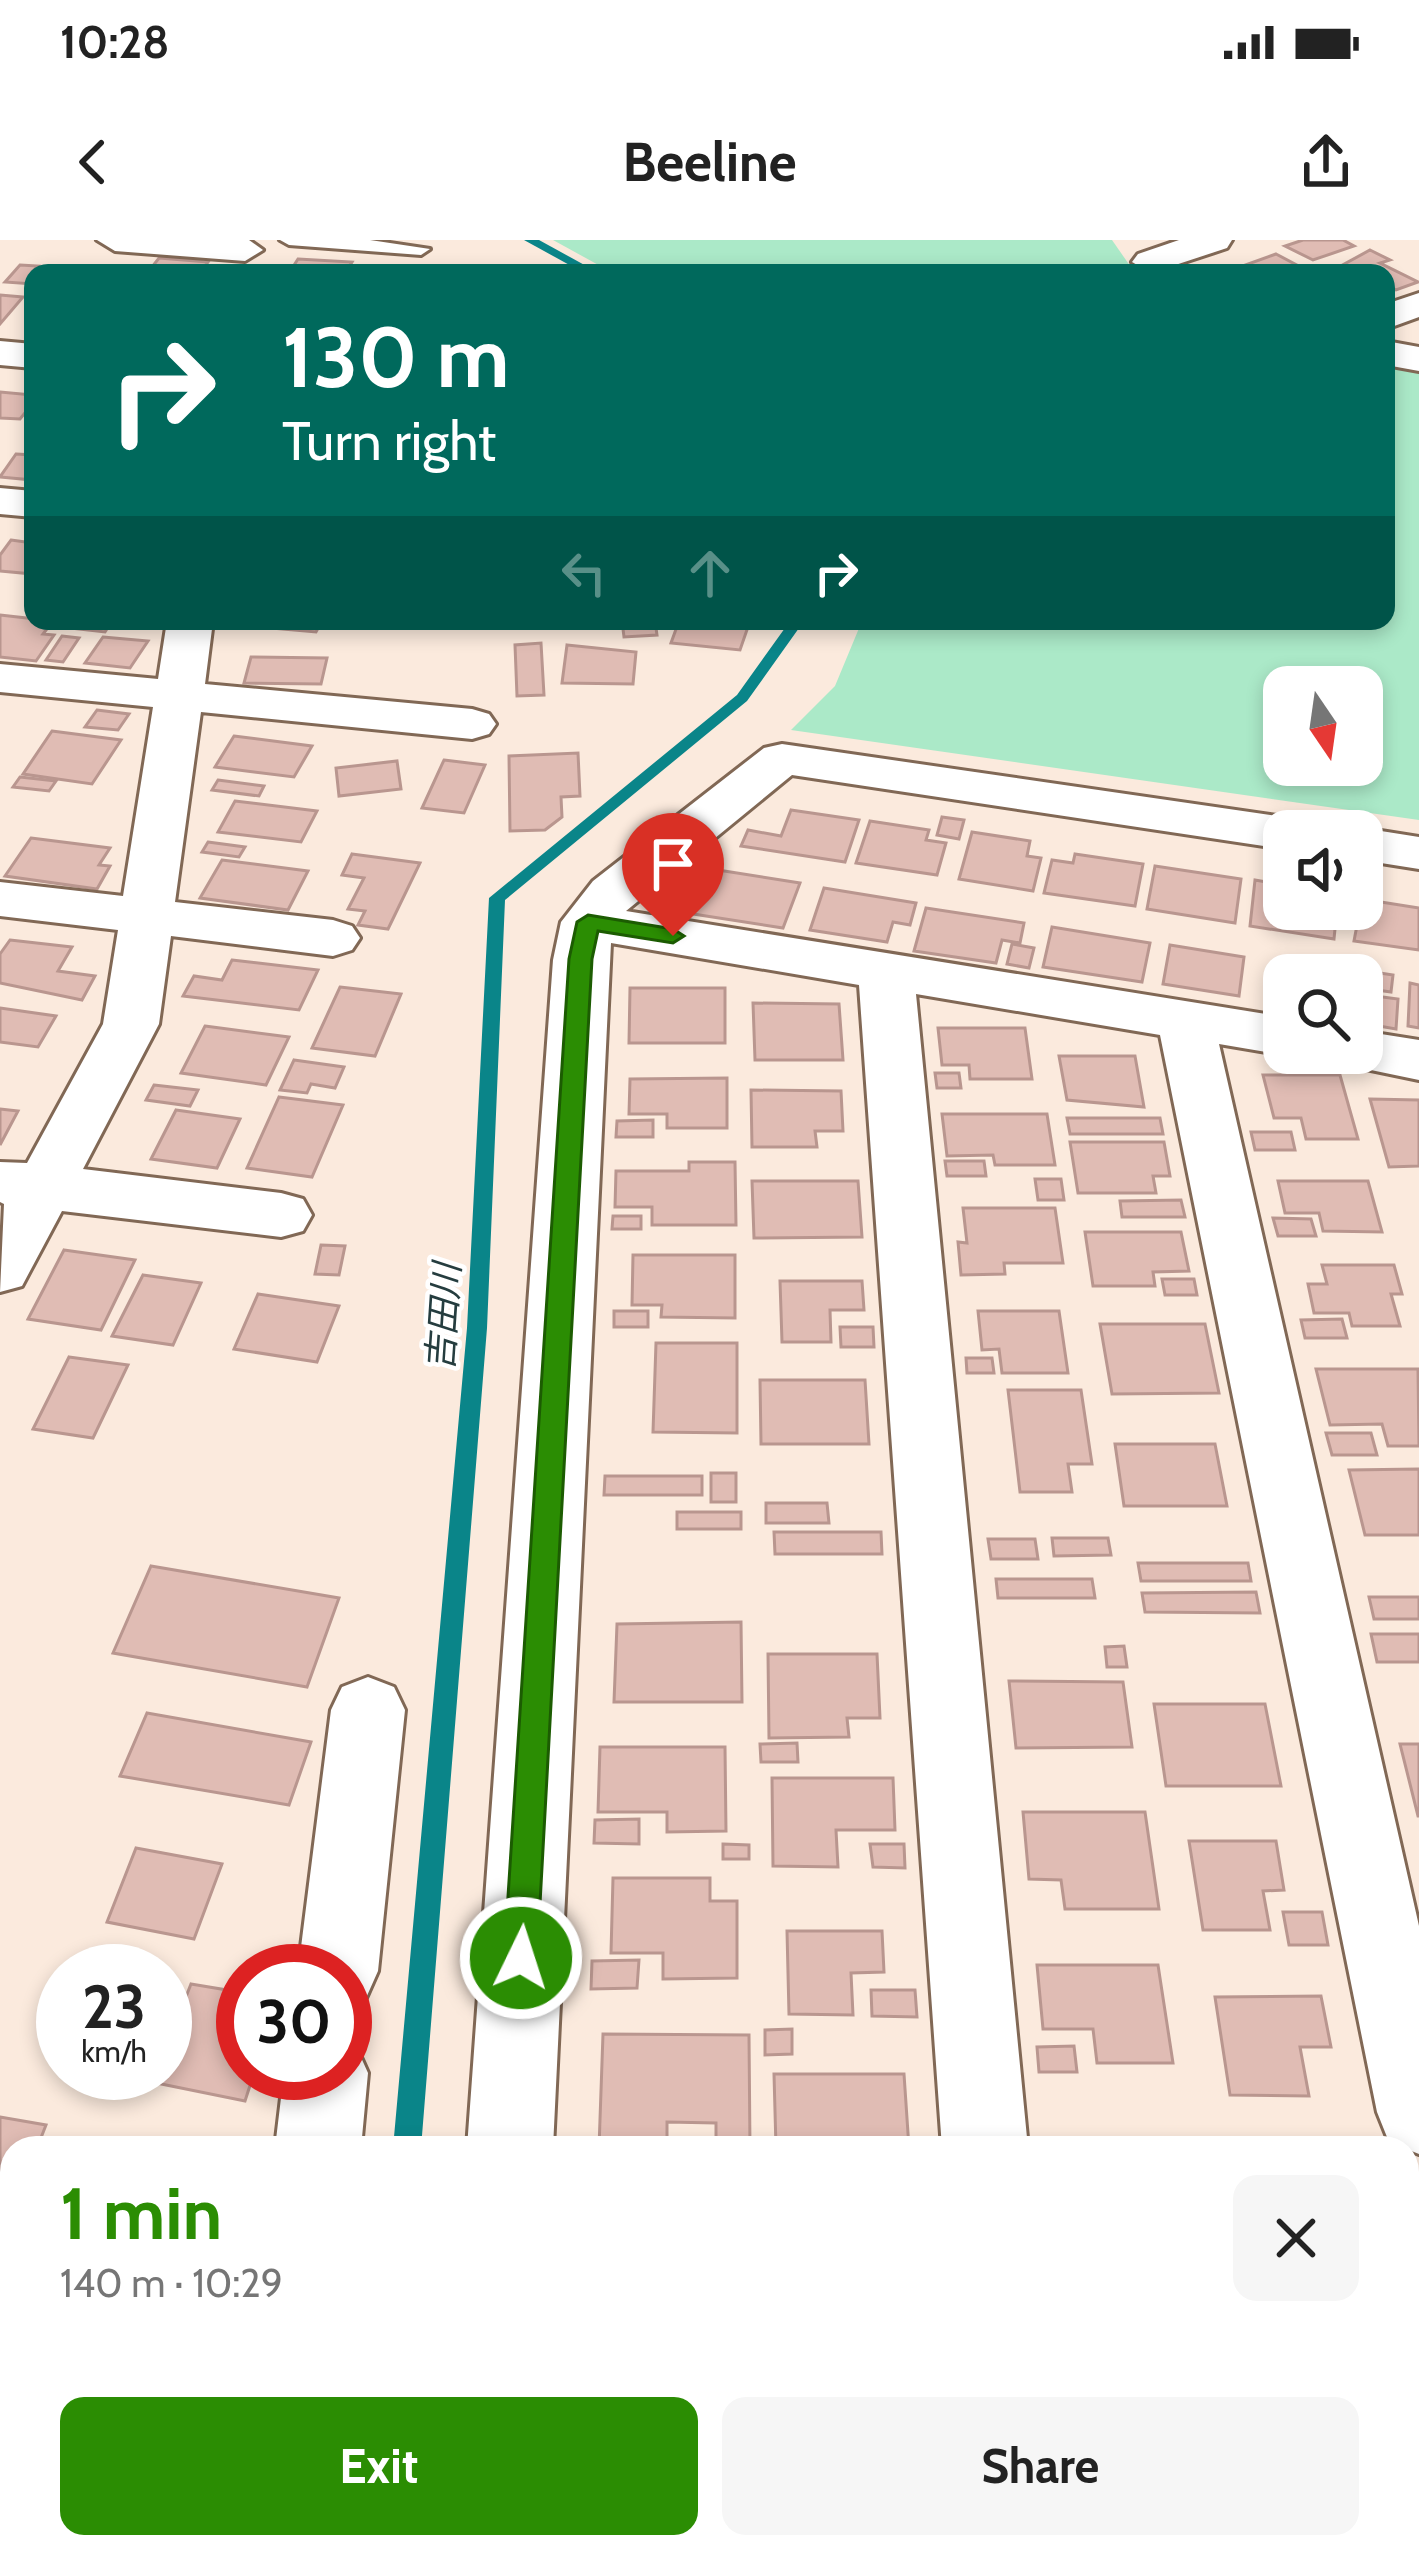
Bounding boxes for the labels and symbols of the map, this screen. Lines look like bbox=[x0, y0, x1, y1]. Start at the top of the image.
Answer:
north arrow bbox=[1263, 666, 1383, 786]
pin bbox=[622, 813, 724, 936]
water label: 吉田川 bbox=[417, 1258, 469, 1372]
position arrow bbox=[458, 1895, 584, 2021]
speed limit sign: 30 bbox=[216, 1944, 372, 2100]

